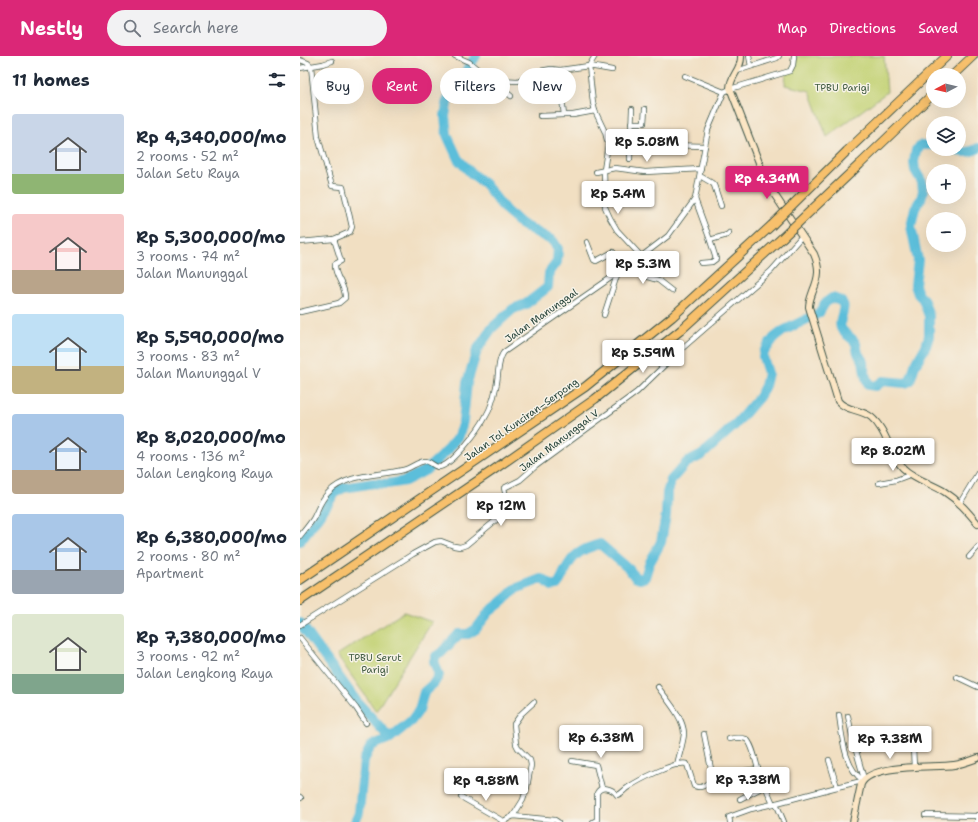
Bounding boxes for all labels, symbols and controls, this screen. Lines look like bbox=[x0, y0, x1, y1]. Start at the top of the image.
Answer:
search box bbox=[107, 10, 387, 46]
text: Nestly bbox=[20, 16, 83, 41]
icon: search bbox=[121, 17, 143, 39]
text: Search here bbox=[153, 18, 239, 38]
text: Map bbox=[778, 19, 808, 37]
text: Directions bbox=[830, 19, 896, 37]
text: Saved bbox=[918, 19, 958, 37]
chip: Buy bbox=[312, 68, 364, 104]
chip: Rent bbox=[372, 68, 432, 104]
chip: Filters bbox=[440, 68, 510, 104]
chip: New bbox=[518, 68, 576, 104]
north arrow bbox=[926, 68, 966, 108]
map controls bbox=[926, 68, 966, 252]
text: 11 homes bbox=[12, 69, 90, 91]
icon: filters bbox=[266, 69, 288, 91]
park label: TPBU Parigi bbox=[814, 81, 870, 94]
button: layers bbox=[926, 116, 966, 156]
text: Rp 4,340,000/mo bbox=[136, 126, 287, 148]
pin: Rp 5.08M bbox=[606, 129, 688, 163]
icon: home bbox=[44, 130, 92, 178]
text: Rp 5.08M bbox=[615, 133, 679, 150]
text: 2 rooms · 52 m² bbox=[136, 148, 239, 165]
button: + bbox=[926, 164, 966, 204]
text: Jalan Setu Raya bbox=[136, 165, 240, 182]
pin: Rp 4.34M bbox=[726, 166, 808, 200]
text: Rp 4.34M bbox=[734, 170, 800, 187]
pin: Rp 5.4M bbox=[581, 181, 655, 215]
text: Rp 5.4M bbox=[591, 185, 645, 202]
button: − bbox=[926, 212, 966, 252]
text: Rp 5,300,000/mo bbox=[136, 226, 286, 248]
icon: home bbox=[44, 230, 92, 278]
text: 3 rooms · 74 m² bbox=[136, 248, 240, 265]
pin: Rp 5.3M bbox=[606, 251, 680, 285]
text: Rp 5.3M bbox=[615, 255, 671, 272]
text: Jalan Manunggal bbox=[136, 265, 248, 282]
street label: Jalan Manunggal bbox=[502, 285, 580, 345]
text: Rp 5,590,000/mo bbox=[136, 326, 284, 348]
icon: home bbox=[44, 330, 92, 378]
pin: Rp 5.59M bbox=[602, 340, 684, 374]
text: Rp 5.59M bbox=[611, 344, 675, 361]
text: 3 rooms · 83 m² bbox=[136, 348, 240, 365]
text: Jalan Manunggal V bbox=[136, 365, 261, 382]
street label: Jalan Tol Kunciran–Serpong bbox=[462, 375, 581, 464]
street label: Jalan Manunggal V bbox=[517, 406, 602, 474]
text: Rp 8,020,000/mo bbox=[136, 426, 286, 448]
icon: home bbox=[44, 430, 92, 478]
pin: Rp 8.02M bbox=[852, 438, 934, 472]
text: Rp 8.02M bbox=[861, 442, 925, 459]
text: 4 rooms · 136 m² bbox=[136, 448, 245, 465]
text: Jalan Lengkong Raya bbox=[136, 465, 273, 482]
pin: Rp 12M bbox=[468, 493, 534, 527]
text: Rp 12M bbox=[476, 497, 526, 514]
text: Rp 6,380,000/mo bbox=[136, 526, 287, 548]
icon: home bbox=[44, 530, 92, 578]
text: 2 rooms · 80 m² bbox=[136, 548, 240, 565]
text: Apartment bbox=[136, 565, 204, 582]
text: Rp 7,380,000/mo bbox=[136, 626, 286, 648]
icon: home bbox=[44, 630, 92, 678]
text: 3 rooms · 92 m² bbox=[136, 648, 240, 665]
park label: TPBU Serut Parigi bbox=[348, 651, 402, 676]
text: Jalan Lengkong Raya bbox=[136, 665, 273, 682]
pin: Rp 6.38M bbox=[560, 725, 642, 759]
pin: Rp 7.38M bbox=[849, 726, 931, 760]
text: Rp 6.38M bbox=[568, 729, 634, 746]
text: Rp 7.38M bbox=[858, 730, 922, 747]
pin: Rp 7.38M bbox=[707, 767, 789, 801]
pin: Rp 9.88M bbox=[445, 768, 527, 802]
text: Rp 7.38M bbox=[716, 771, 780, 788]
text: Rp 9.88M bbox=[453, 772, 519, 789]

